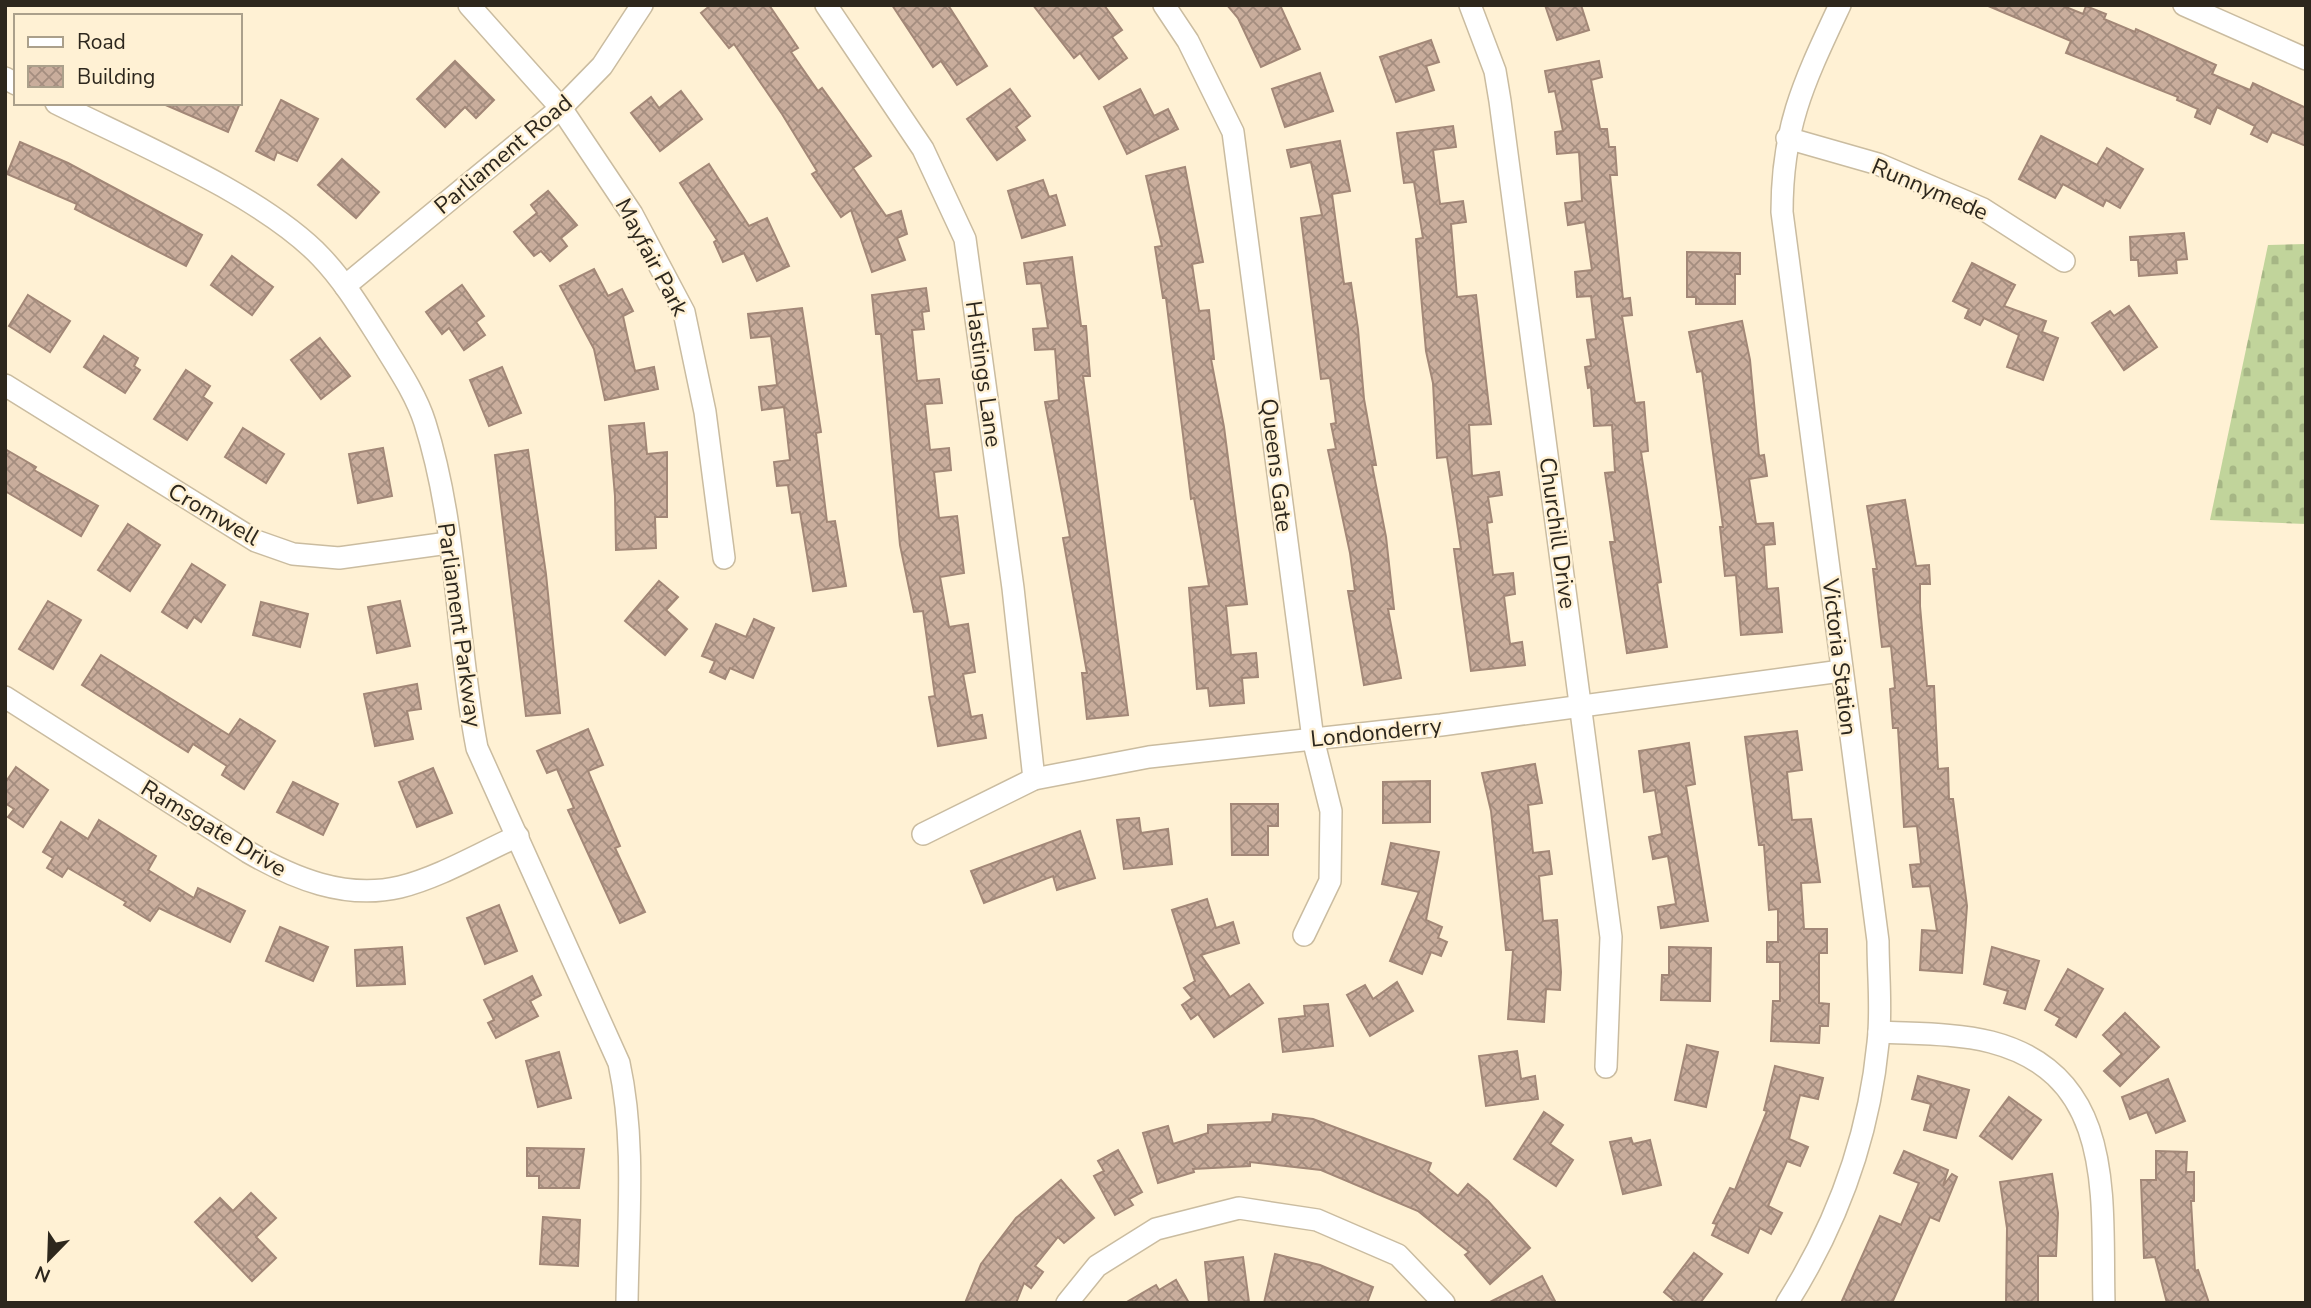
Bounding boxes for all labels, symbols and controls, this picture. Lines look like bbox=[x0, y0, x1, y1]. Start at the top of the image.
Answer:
legend bbox=[14, 14, 242, 105]
text: Road bbox=[77, 28, 126, 56]
text: Building bbox=[77, 63, 155, 91]
street label: Parliament Road bbox=[428, 87, 579, 221]
street label: Runnymede bbox=[1867, 151, 1993, 228]
street label: Mayfair Park bbox=[608, 193, 696, 322]
street label: Hastings Lane bbox=[958, 299, 1009, 449]
street label: Queens Gate bbox=[1253, 397, 1300, 534]
street label: Churchill Drive bbox=[1532, 455, 1583, 611]
street label: Cromwell bbox=[162, 476, 265, 553]
street label: Parliament Parkway bbox=[430, 521, 489, 730]
street label: Victoria Station bbox=[1814, 576, 1865, 737]
street label: Londonderry bbox=[1309, 710, 1444, 755]
street label: Ramsgate Drive bbox=[135, 773, 292, 884]
north arrow bbox=[14, 1224, 84, 1294]
text: N bbox=[31, 1259, 54, 1288]

